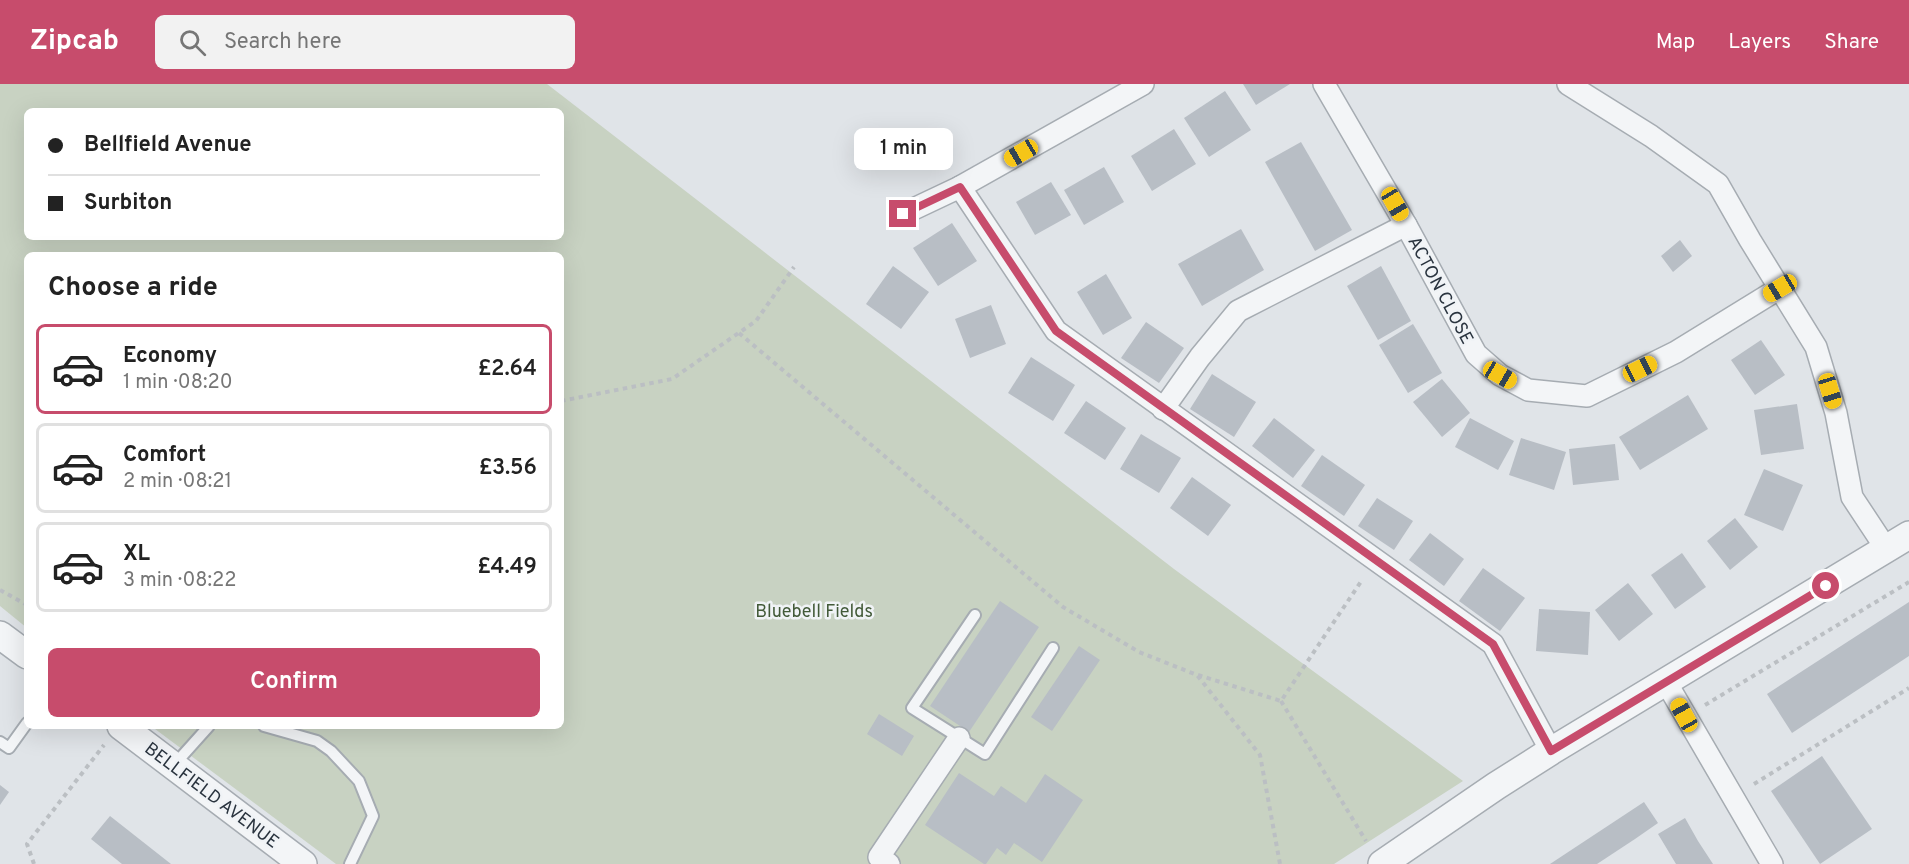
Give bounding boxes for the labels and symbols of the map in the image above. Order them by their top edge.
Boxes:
callout: 1 min [854,127,952,169]
car [1001,136,1041,170]
car [1378,184,1412,224]
route end [889,200,916,227]
street label: ACTON CLOSE [1402,233,1478,349]
car [1760,271,1800,305]
car [1620,353,1660,385]
car [1480,358,1520,392]
car [1816,371,1844,411]
route start [1812,572,1839,599]
park label: Bluebell Fields [755,601,873,624]
car [1667,695,1701,735]
street label: BELLFIELD AVENUE [139,738,283,854]

